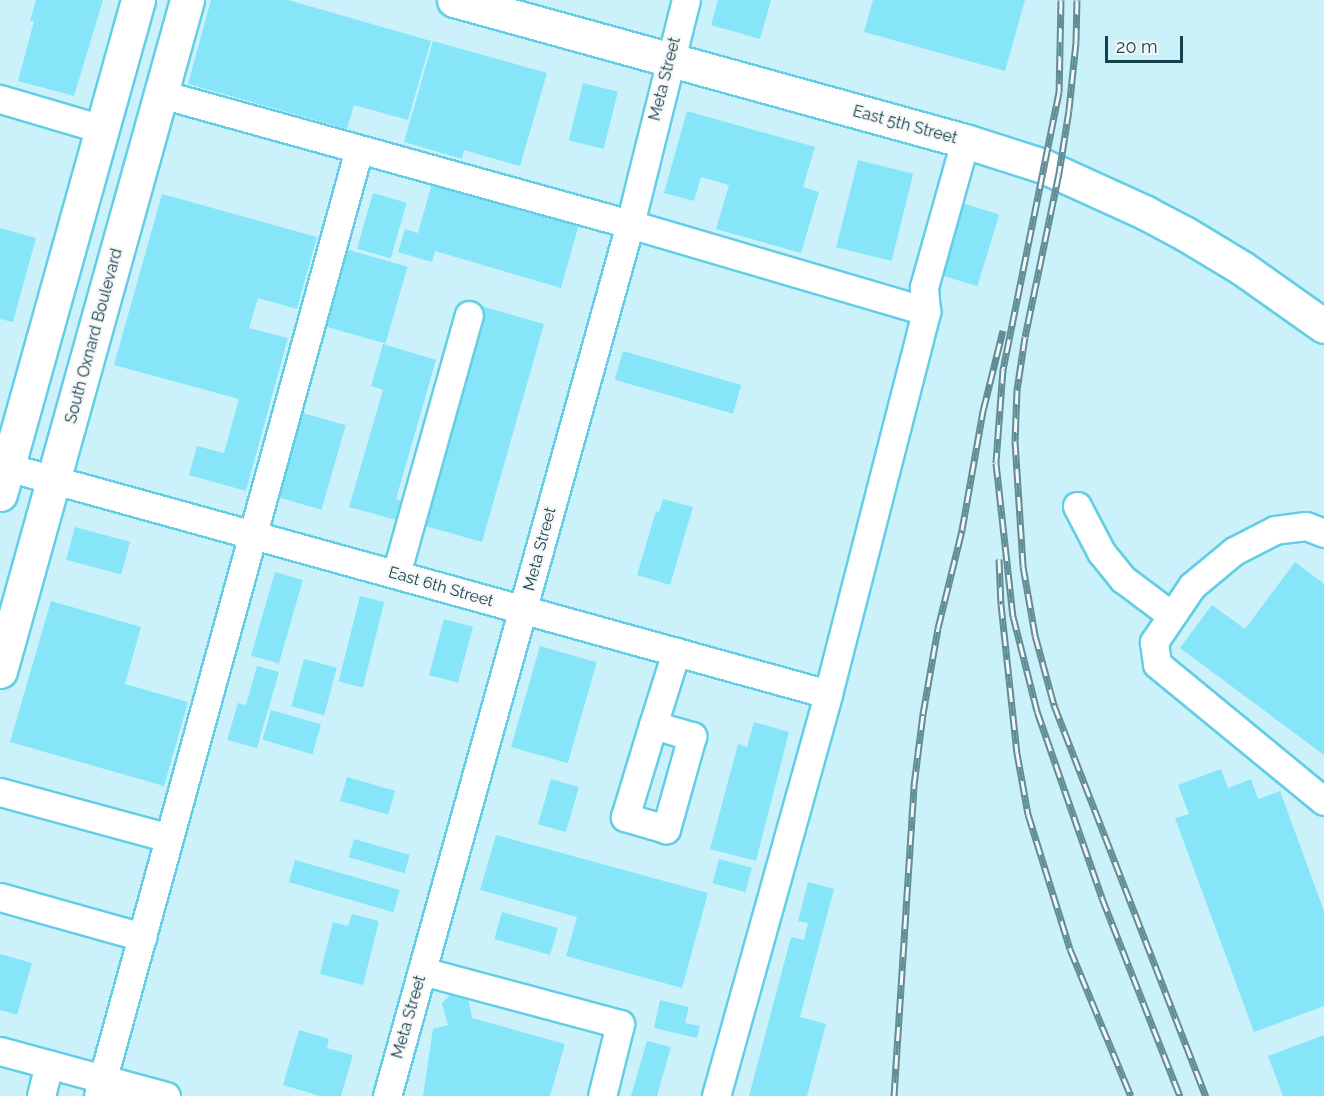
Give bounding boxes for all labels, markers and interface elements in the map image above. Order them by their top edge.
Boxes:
scale bar [1108,24,1186,62]
street label: Meta Street [645,35,685,123]
text: 20 m [1116,36,1158,57]
street label: East 5th Street [851,102,959,148]
street label: South Oxnard Boulevard [61,246,127,426]
street label: Meta Street [520,505,560,593]
street label: East 6th Street [386,563,496,611]
street label: Meta Street [388,973,430,1061]

